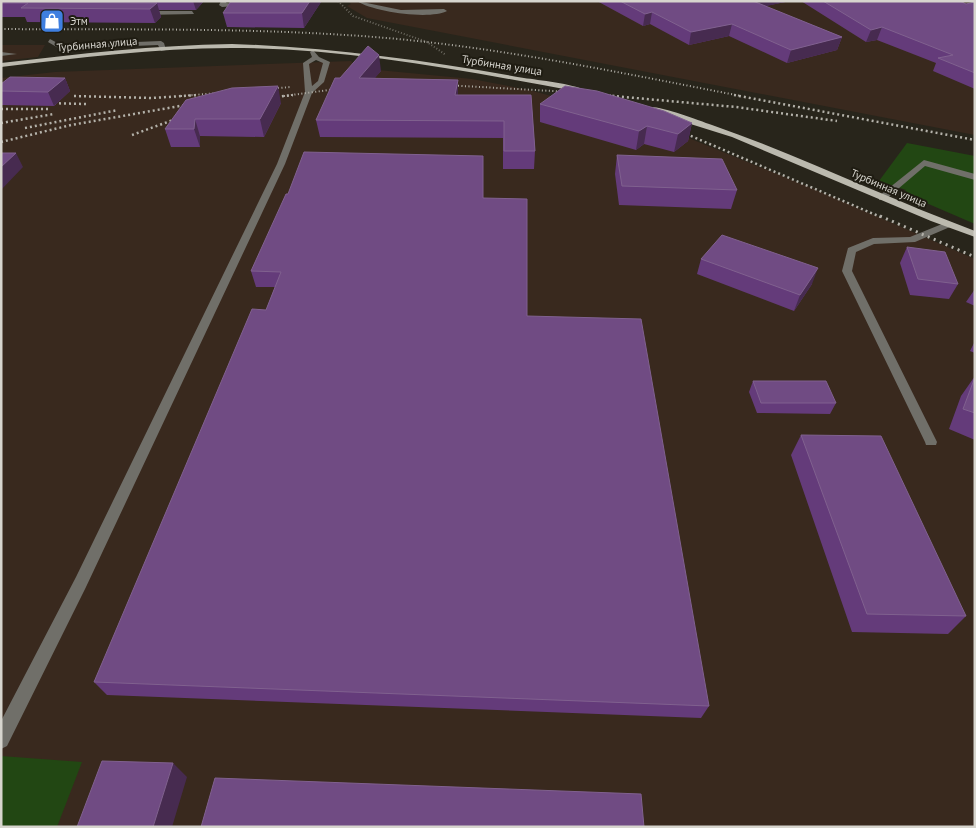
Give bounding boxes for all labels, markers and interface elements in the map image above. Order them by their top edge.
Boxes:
shop icon: Этм [39,8,65,34]
place label: Этм [70,14,88,28]
street label: Турбинная улица [56,33,138,55]
street label: Турбинная улица [461,52,543,78]
street label: Турбинная улица [849,166,929,210]

